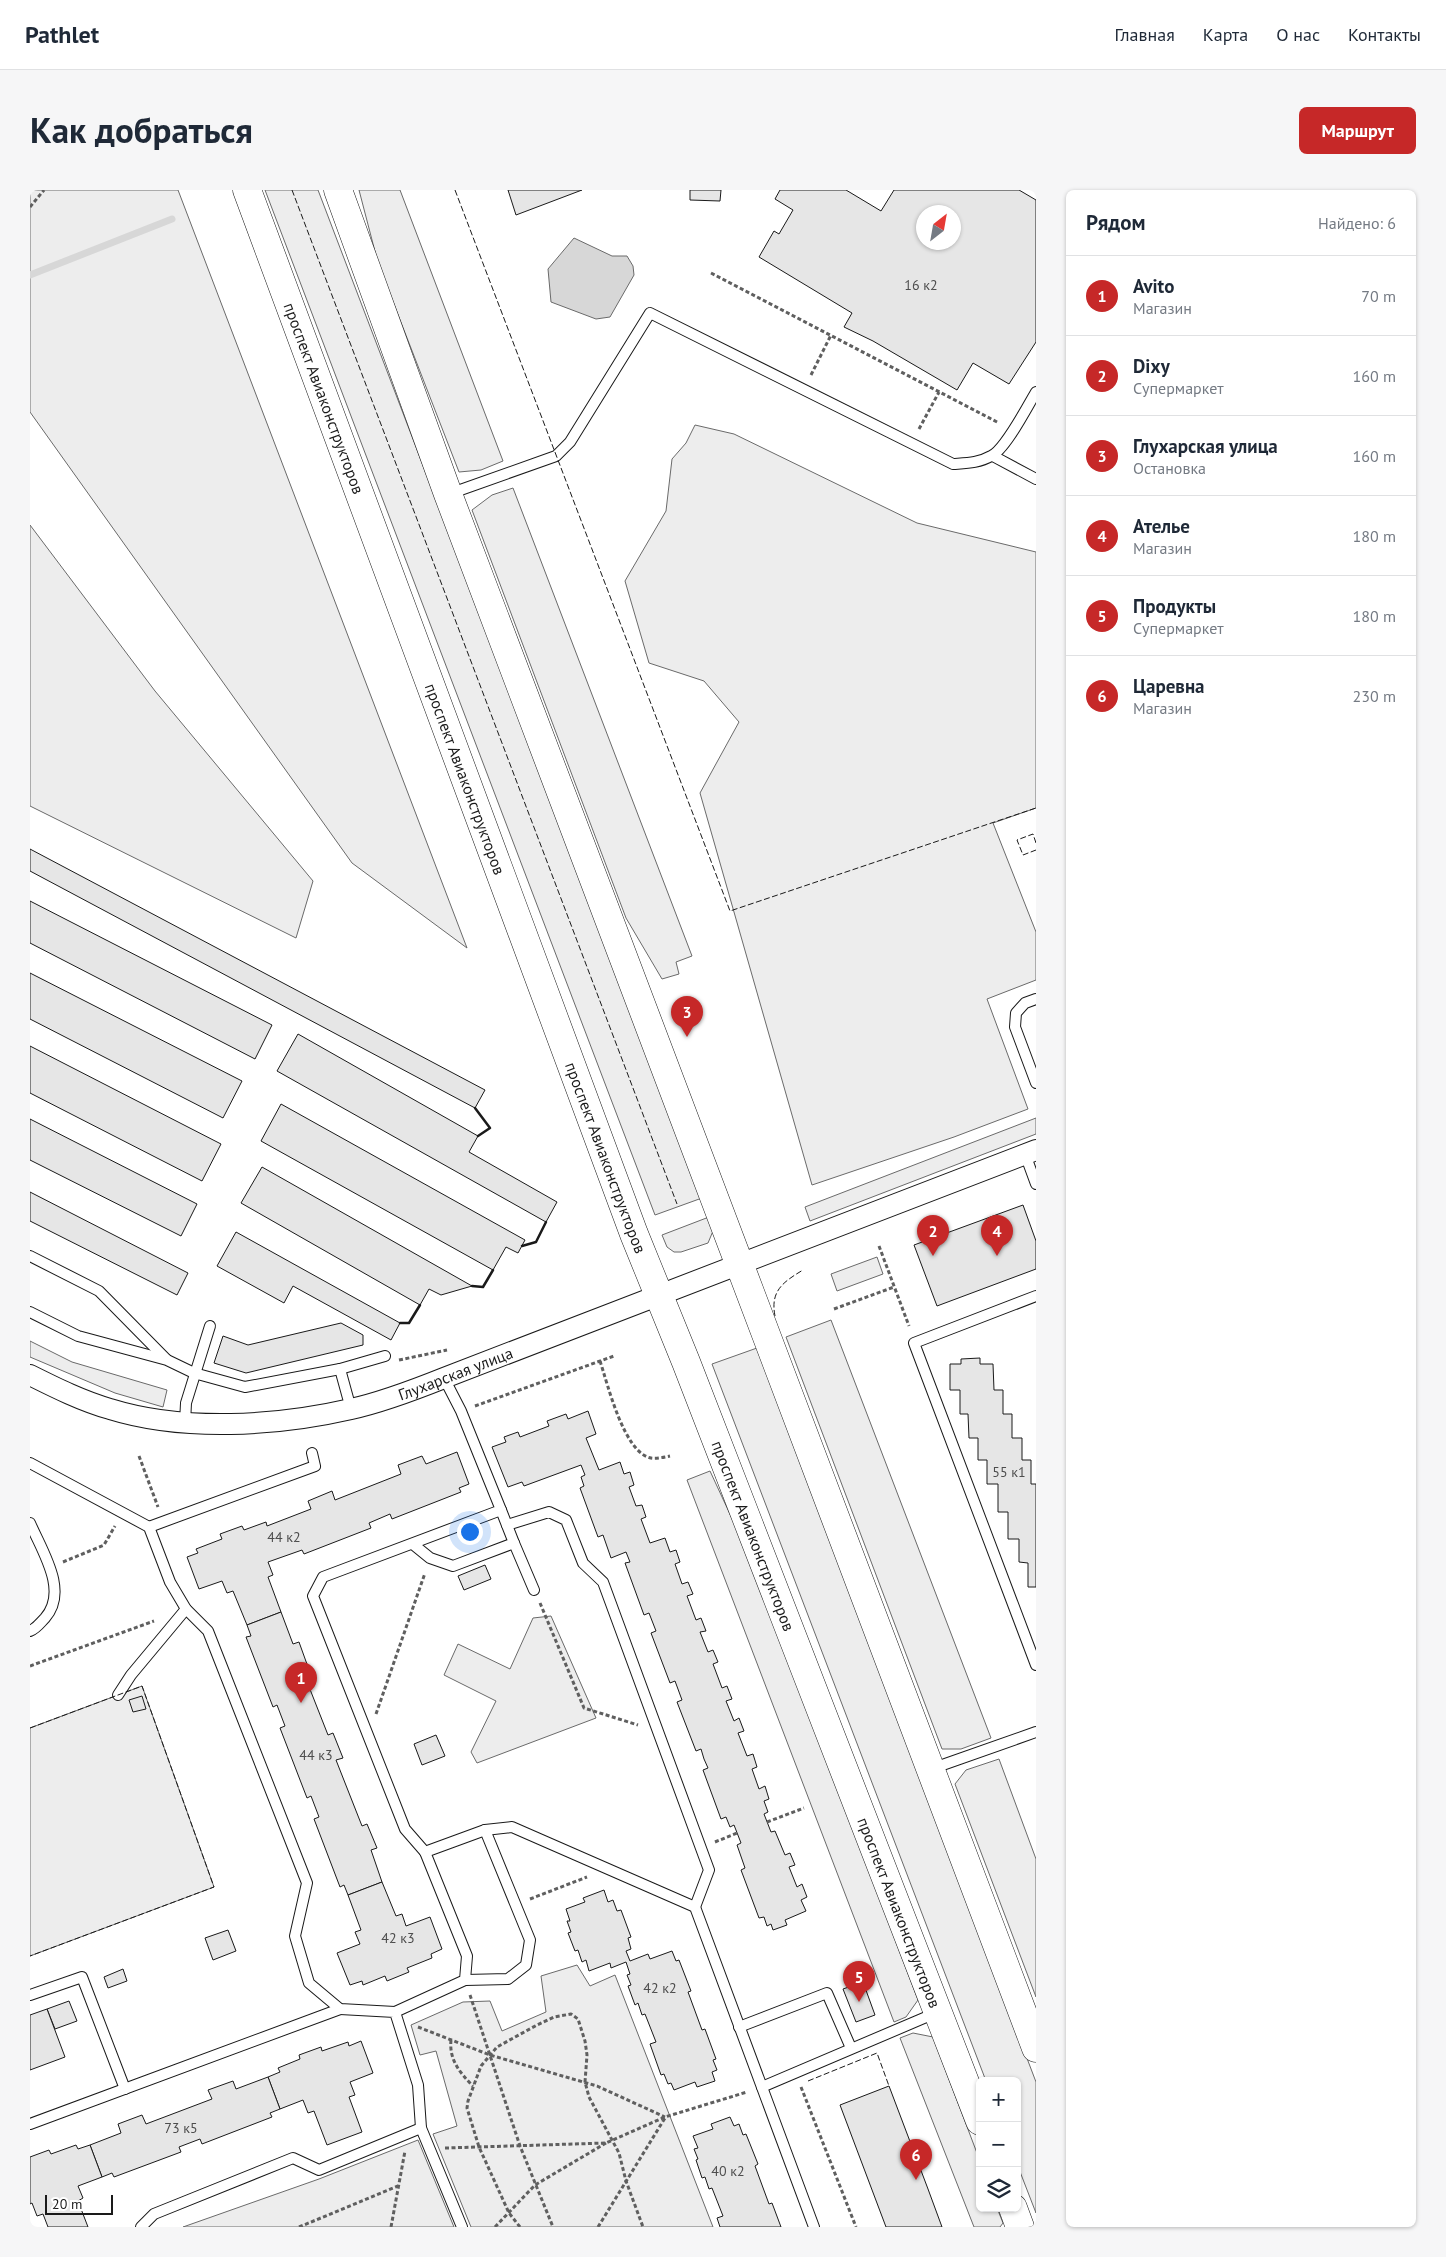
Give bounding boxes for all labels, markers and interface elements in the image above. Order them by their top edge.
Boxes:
text: Pathlet [25,19,99,50]
text: Главная [1114,23,1175,46]
text: Карта [1203,23,1248,46]
text: О нас [1276,23,1320,46]
text: Контакты [1348,23,1421,46]
text: Как добраться [30,107,253,153]
button: Маршрут [1299,107,1416,154]
north arrow [916,205,961,250]
text: Рядом [1086,209,1145,236]
text: Найдено: 6 [1318,213,1396,233]
text: Avito [1133,274,1174,298]
house number: 16 к2 [904,276,938,294]
text: 1 [1097,286,1107,306]
text: 70 m [1361,286,1396,306]
text: Магазин [1133,298,1192,318]
street label: проспект Авиаконструкторов [280,300,369,497]
text: Dixy [1133,354,1170,378]
text: 2 [1097,366,1107,386]
text: 160 m [1353,366,1396,386]
text: Супермаркет [1133,378,1224,398]
text: Глухарская улица [1133,434,1278,458]
text: 3 [1097,446,1107,466]
text: 160 m [1353,446,1396,466]
text: Остановка [1133,458,1206,478]
text: Ателье [1133,514,1190,538]
text: 4 [1097,526,1107,546]
text: 180 m [1353,526,1396,546]
text: Магазин [1133,538,1192,558]
text: Продукты [1133,594,1216,618]
text: 5 [1097,606,1107,626]
text: 180 m [1353,606,1396,626]
text: Супермаркет [1133,618,1224,638]
text: Царевна [1133,674,1205,698]
street label: проспект Авиаконструкторов [421,680,510,877]
text: 6 [1097,686,1107,706]
text: 230 m [1353,686,1396,706]
text: Магазин [1133,698,1192,718]
pin: 3 [671,996,703,1037]
street label: проспект Авиаконструкторов [561,1059,651,1256]
pin: 2 [917,1215,949,1256]
pin: 4 [981,1215,1013,1256]
street label: Глухарская улица [396,1342,516,1405]
street label: проспект Авиаконструкторов [707,1438,799,1634]
house number: 55 к1 [992,1463,1026,1481]
your location [457,1519,483,1545]
house number: 44 к2 [267,1528,301,1546]
pin: 1 [285,1662,317,1703]
house number: 44 к3 [299,1746,333,1764]
street label: проспект Авиаконструкторов [853,1814,945,2011]
house number: 42 к3 [381,1929,415,1947]
pin: 5 [843,1961,875,2002]
house number: 42 к2 [643,1979,677,1997]
map controls [976,2077,1021,2212]
button: + [976,2077,1021,2122]
house number: 73 к5 [164,2119,198,2137]
button: − [976,2122,1021,2167]
pin: 6 [900,2139,932,2180]
house number: 40 к2 [711,2162,745,2180]
button: layers [976,2167,1021,2212]
scale bar [45,2192,112,2215]
text: 20 m [52,2195,82,2213]

